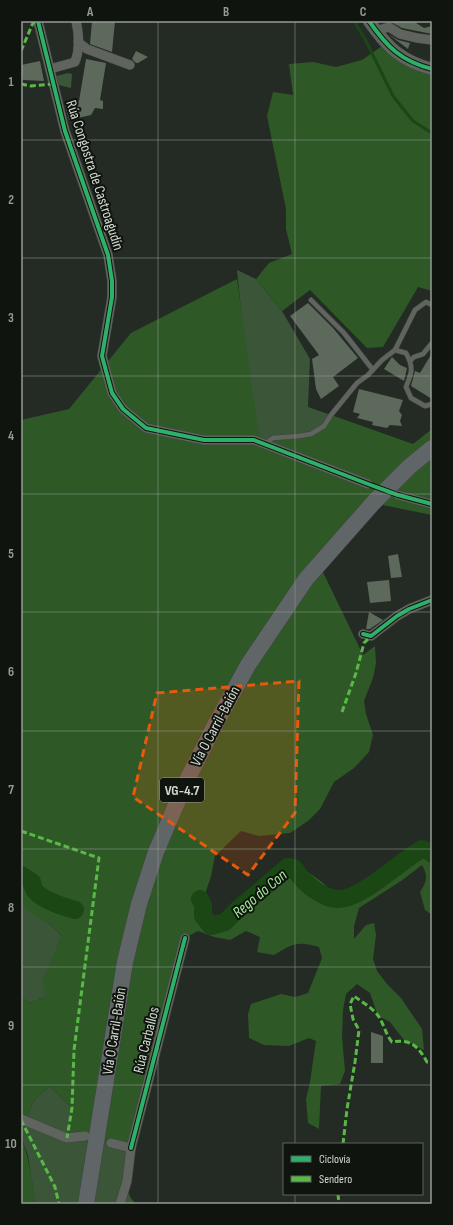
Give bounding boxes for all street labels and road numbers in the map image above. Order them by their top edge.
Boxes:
street label: Rúa Congostra de Castroagudín [61,98,128,253]
street label: Vía O Carril-Baión [186,683,244,770]
road number: VG-4.7 [160,778,204,802]
street label: Vía O Carril-Baión [98,986,131,1076]
street label: Rúa Carballos [129,1005,164,1075]

